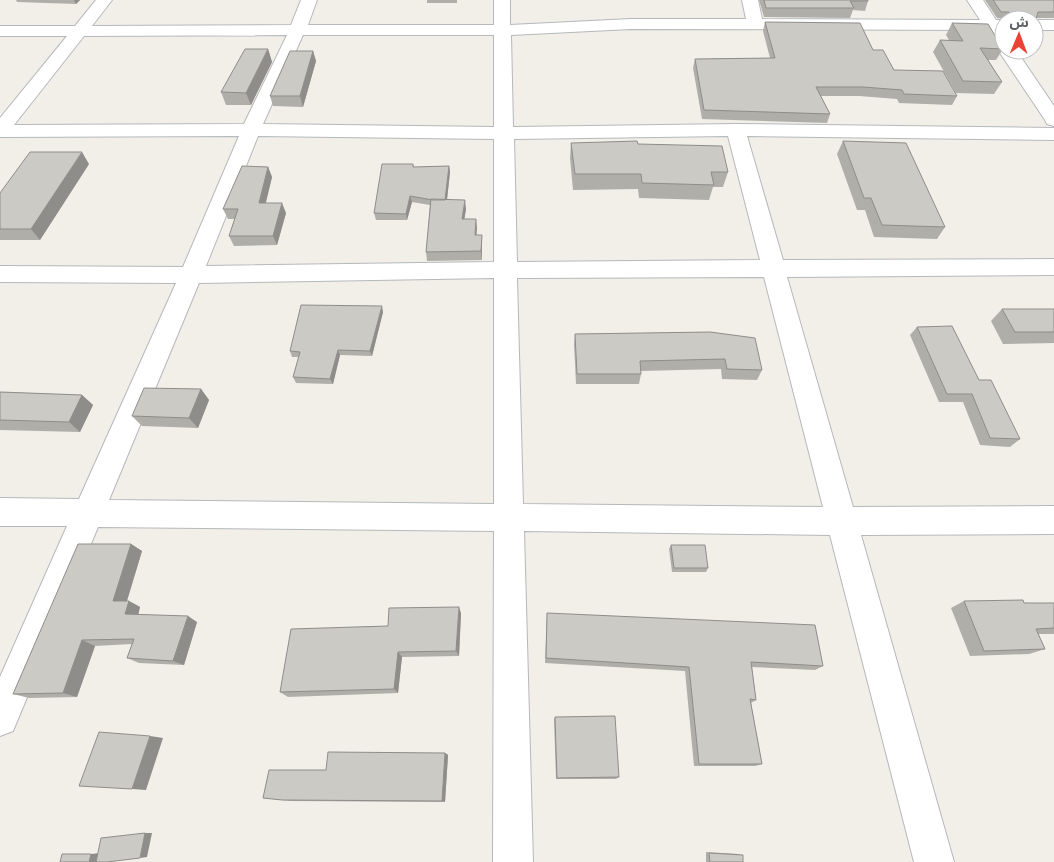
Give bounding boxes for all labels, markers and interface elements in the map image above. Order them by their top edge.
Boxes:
north arrow [994,10,1044,60]
text: ش [1009,12,1029,31]

